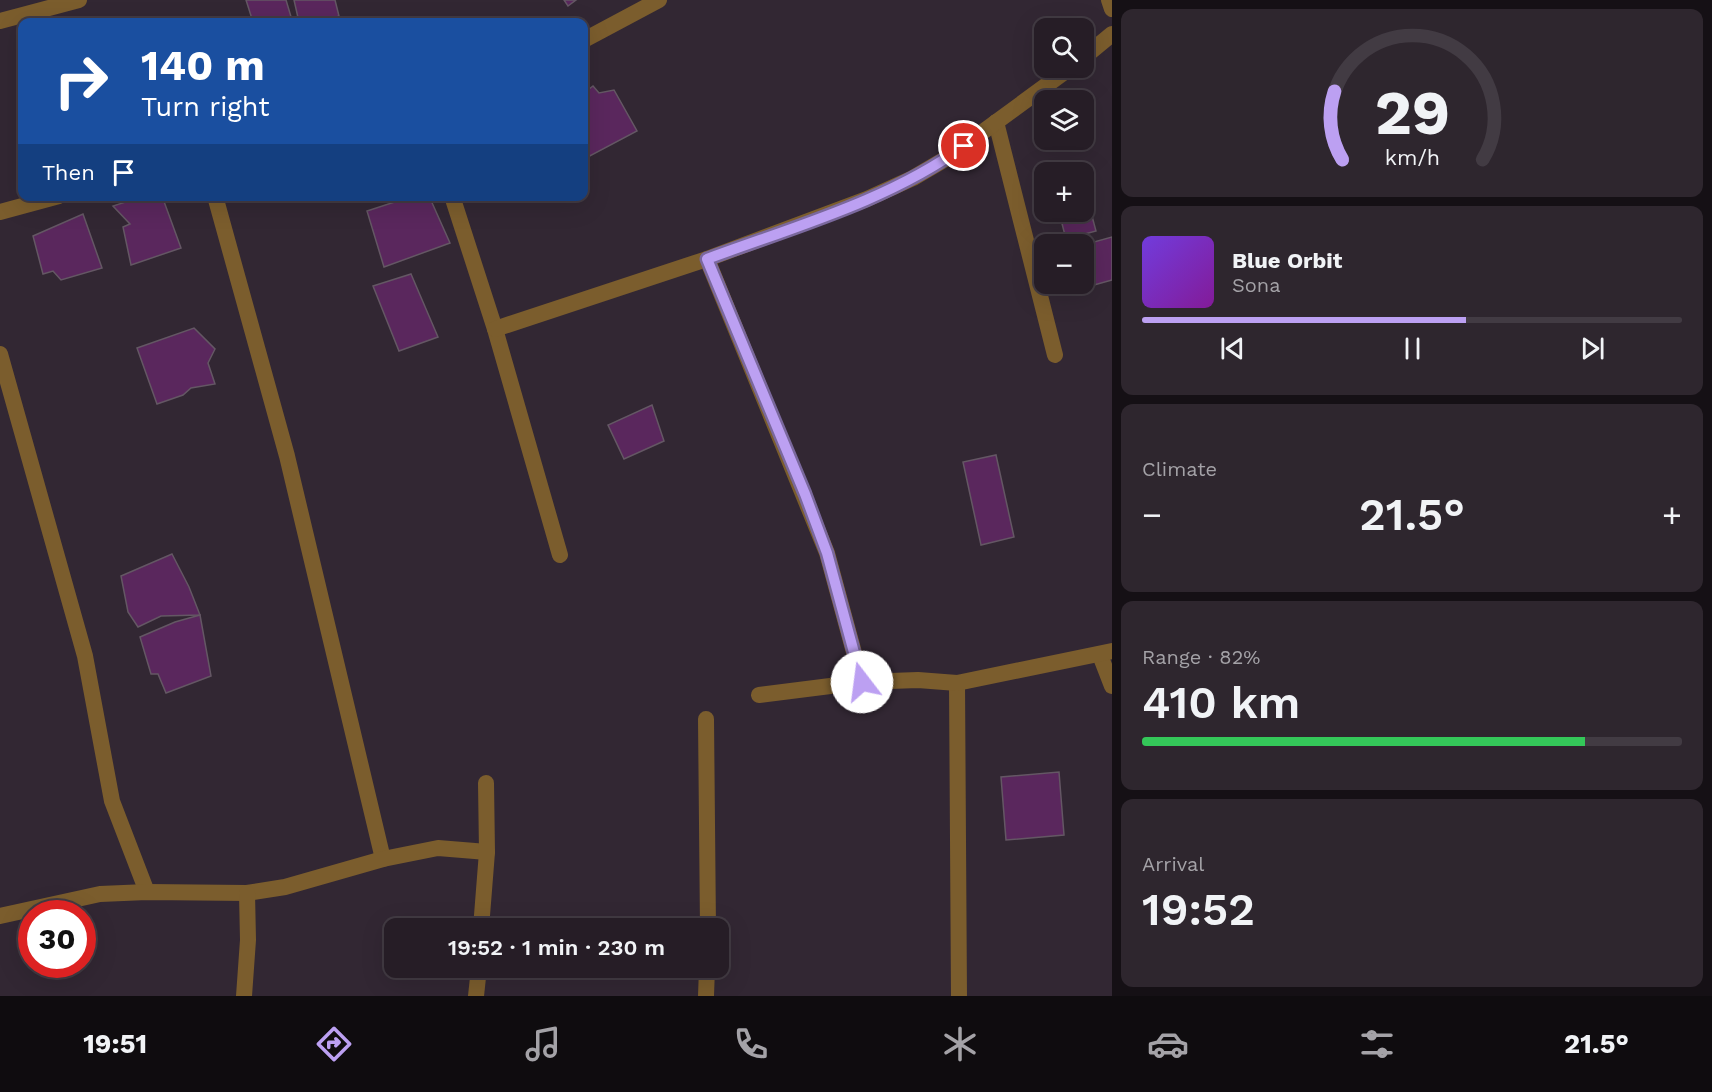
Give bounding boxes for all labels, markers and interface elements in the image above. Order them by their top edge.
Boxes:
map controls [1034,18,1094,294]
button: search [1034,18,1094,78]
text: 140 m [141,41,265,90]
icon: right [42,42,120,120]
text: 29 [1374,76,1450,149]
button: layers [1034,90,1094,150]
text: Turn right [141,91,270,123]
pin [938,120,989,171]
icon: arrive [947,129,980,162]
text: km/h [1384,146,1440,171]
icon: arrive [107,156,140,189]
text: Then [42,160,95,185]
button: + [1034,162,1094,222]
button: − [1034,234,1094,294]
text: Blue Orbit [1232,248,1342,273]
text: Sona [1232,273,1281,297]
icon: previous [1216,332,1249,365]
icon: pause [1396,332,1429,365]
icon: next [1576,332,1609,365]
text: Climate [1142,457,1217,481]
text: 21.5° [1359,488,1465,541]
text: − [1142,495,1162,534]
text: + [1662,495,1682,534]
text: Range · 82% [1142,645,1260,669]
position arrow [830,650,894,714]
text: 410 km [1142,676,1300,729]
text: Arrival [1142,852,1204,876]
text: 19:52 [1142,883,1255,936]
speed limit sign: 30 [18,900,96,978]
text: 19:52 · 1 min · 230 m [448,935,665,960]
icon: directions [313,1023,355,1065]
icon: music [522,1023,564,1065]
icon: phone [730,1023,772,1065]
icon: climate [939,1023,981,1065]
icon: car [1147,1023,1189,1065]
icon: filters [1356,1023,1398,1065]
text: 19:51 [83,1028,147,1060]
text: 21.5° [1564,1028,1629,1060]

